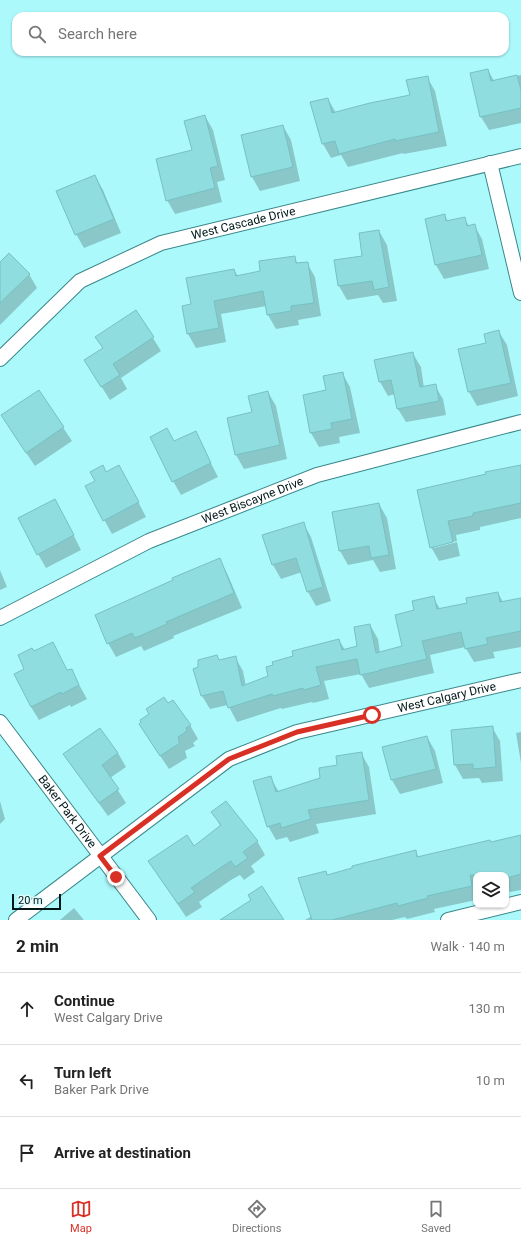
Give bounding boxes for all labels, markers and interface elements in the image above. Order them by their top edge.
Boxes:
search box [12,12,509,56]
icon: search [26,23,48,45]
text: Search here [58,25,137,43]
street label: West Cascade Drive [190,204,297,242]
street label: West Biscayne Drive [200,474,305,527]
street label: West Calgary Drive [396,679,497,715]
route start [363,706,381,724]
street label: Baker Park Drive [35,772,99,851]
route end [107,868,125,886]
map controls [473,872,509,908]
button: layers [473,872,509,908]
scale bar [12,892,61,911]
text: 20 m [18,894,43,907]
text: 2 min [16,936,59,956]
text: Walk · 140 m [430,939,505,954]
text: Continue [54,992,115,1010]
icon: ahead [16,998,38,1020]
text: 130 m [468,1001,505,1016]
text: West Calgary Drive [54,1010,163,1025]
text: Turn left [54,1064,111,1082]
icon: left [16,1070,38,1092]
text: 10 m [476,1073,505,1088]
text: Baker Park Drive [54,1082,149,1097]
icon: arrive [16,1142,38,1164]
text: Arrive at destination [54,1144,191,1162]
tab: Map [70,1198,92,1235]
tab: Directions [232,1198,281,1235]
tab: Saved [421,1198,451,1235]

